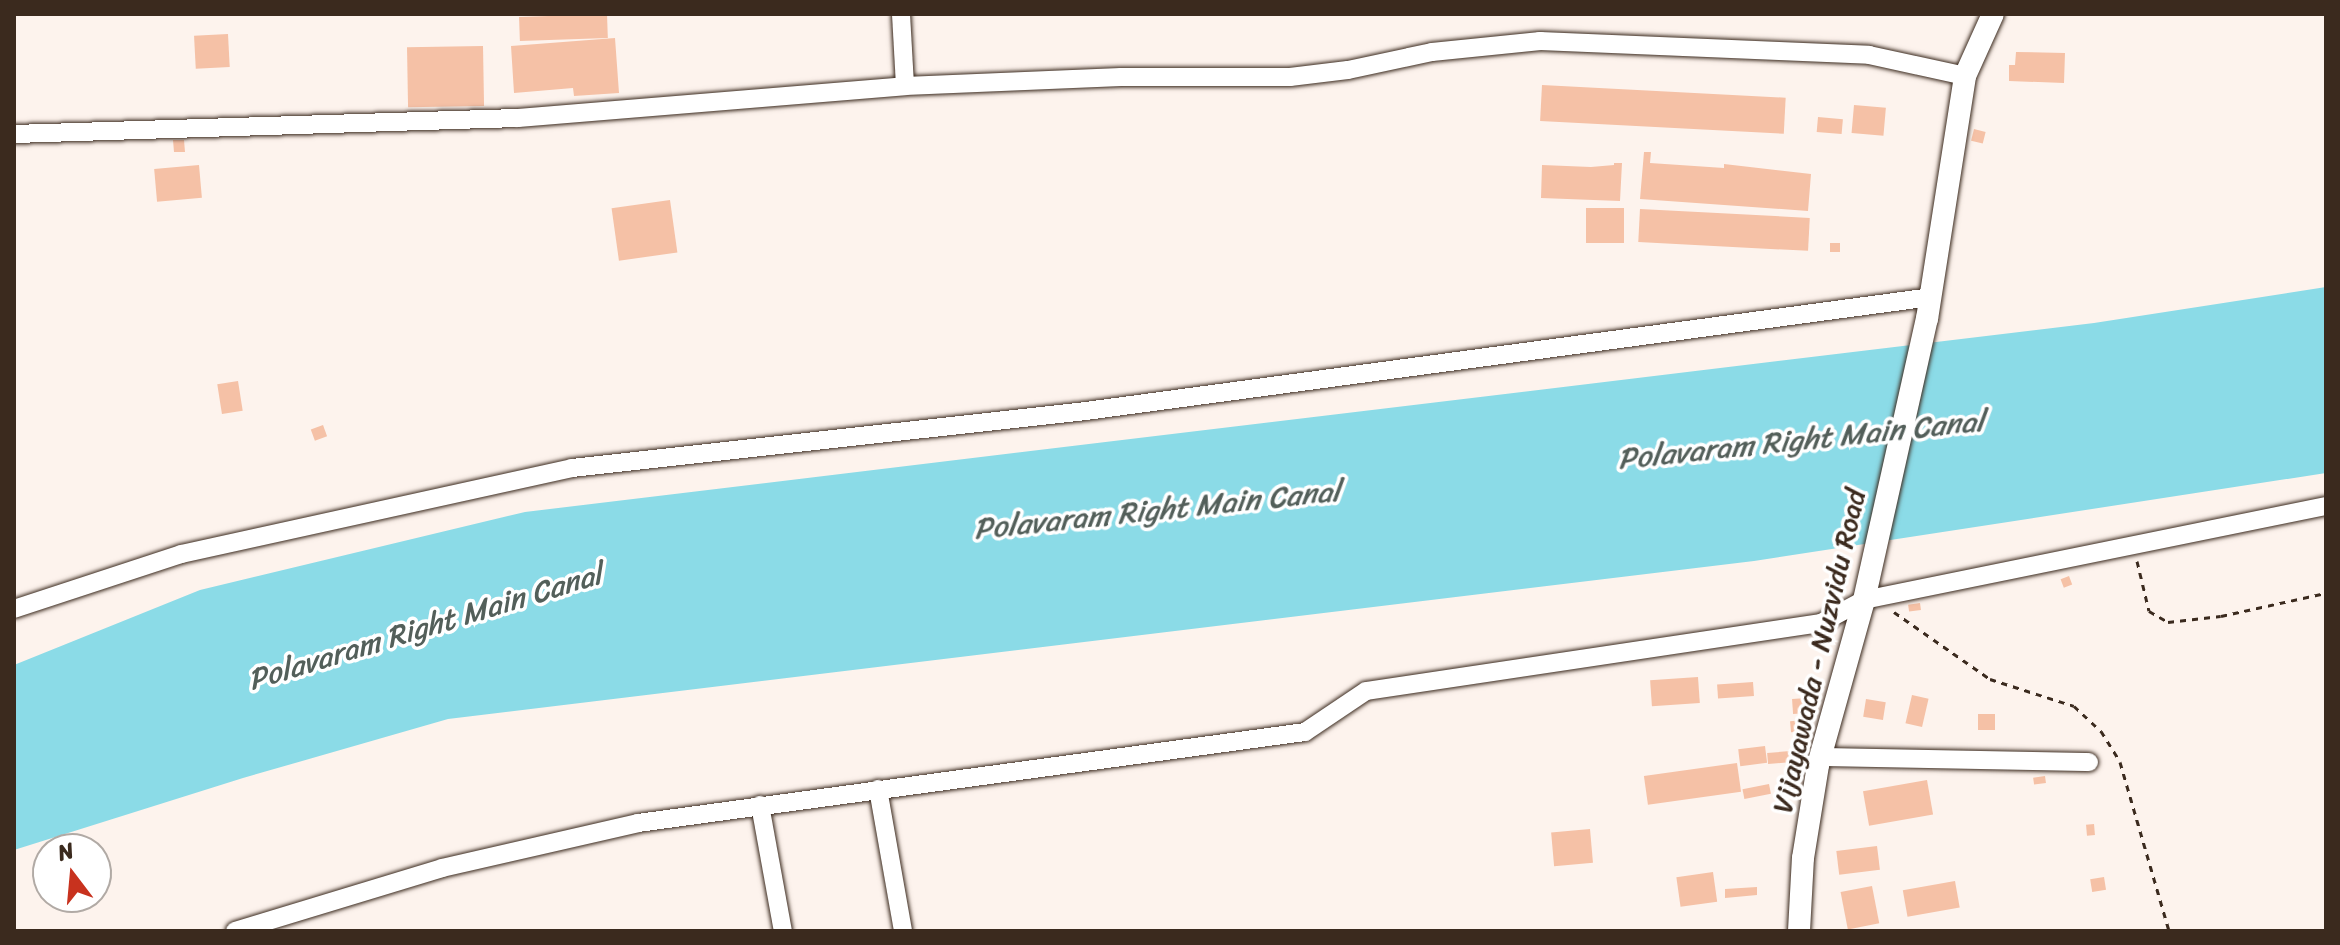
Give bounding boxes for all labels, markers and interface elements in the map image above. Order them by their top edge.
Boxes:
water label: Polavaram Right Main Canal [1617,403,1985,477]
water label: Polavaram Right Main Canal [973,473,1341,547]
street label: Vijayawada - Nuzvidu Road [1765,486,1873,816]
water label: Polavaram Right Main Canal [244,556,606,698]
text: N [53,831,79,872]
north arrow [32,833,112,913]

